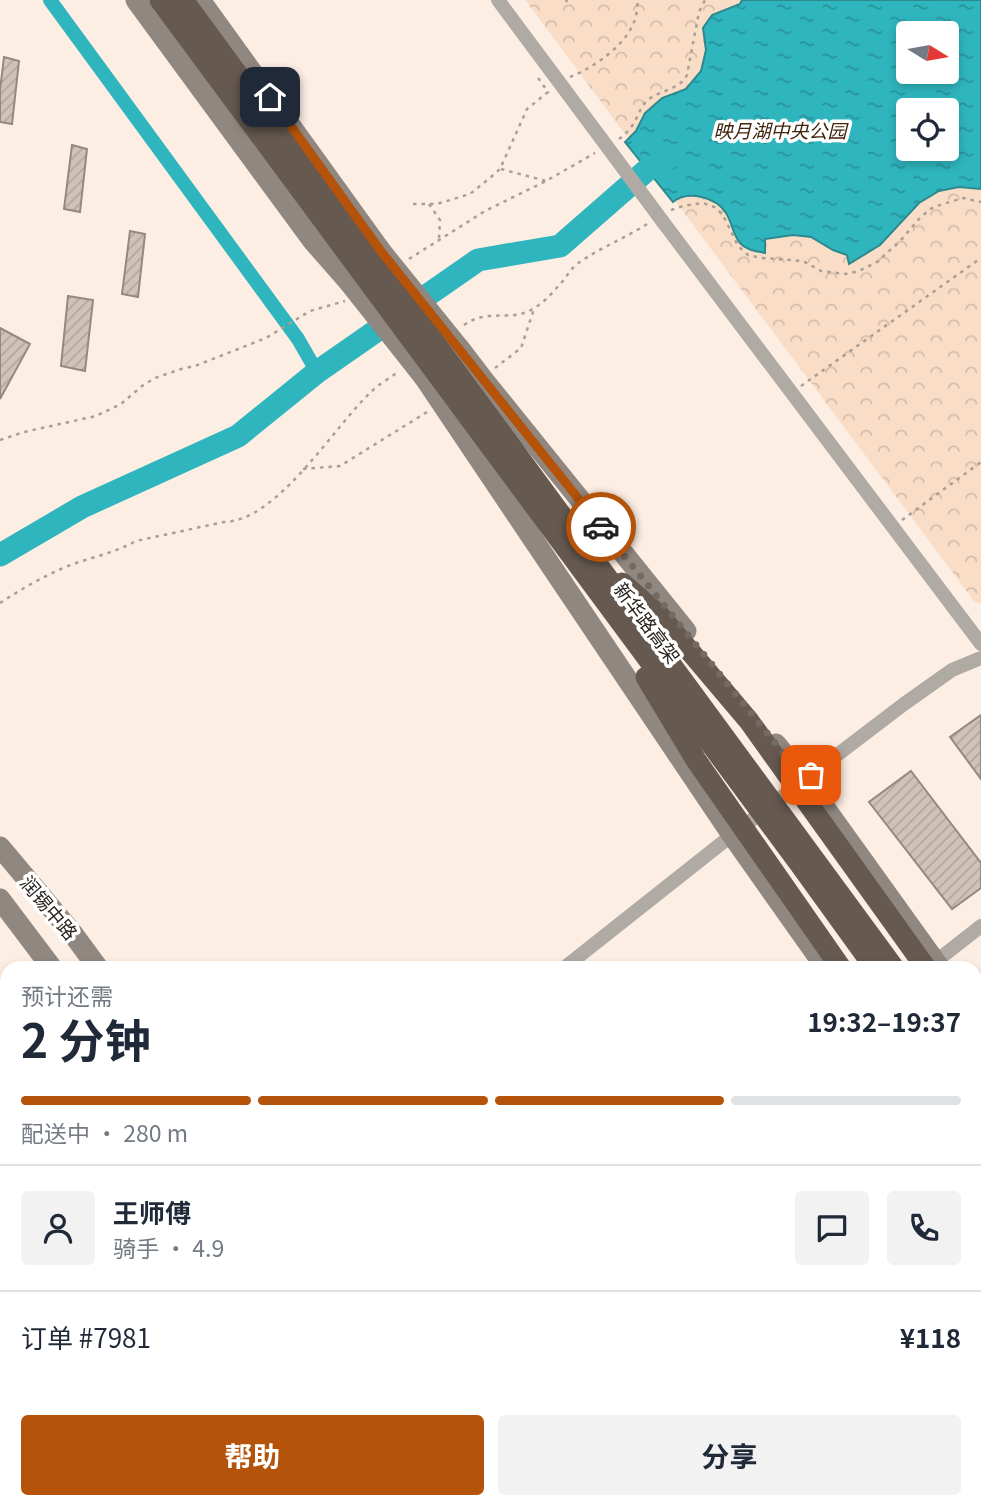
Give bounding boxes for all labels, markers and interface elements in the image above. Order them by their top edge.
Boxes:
north arrow [896,21,959,84]
map controls [896,21,959,161]
pin [240,67,300,127]
icon: home [251,78,289,116]
button: locate [896,98,959,161]
park label: 映月湖中央公园 [713,116,849,143]
courier [566,492,636,562]
icon: car [582,508,620,546]
street label: 新华路高架 [609,576,687,668]
pin [781,745,841,805]
icon: bag [792,756,830,794]
street label: 润锡中路 [15,869,85,945]
text: 预计还需 [21,978,113,1012]
text: 19:32–19:37 [807,1002,961,1039]
text: 2 分钟 [21,1005,151,1071]
text: 配送中 · 280 m [21,1115,188,1149]
button: person [21,1191,95,1265]
button: chat [795,1191,869,1265]
button: phone [887,1191,961,1265]
text: 王师傅 [113,1193,191,1230]
text: 骑手 · 4.9 [113,1230,224,1264]
text: 订单 #7981 [21,1318,151,1355]
text: ¥118 [900,1318,961,1355]
button: 帮助 [21,1415,484,1495]
button: 分享 [498,1415,961,1495]

